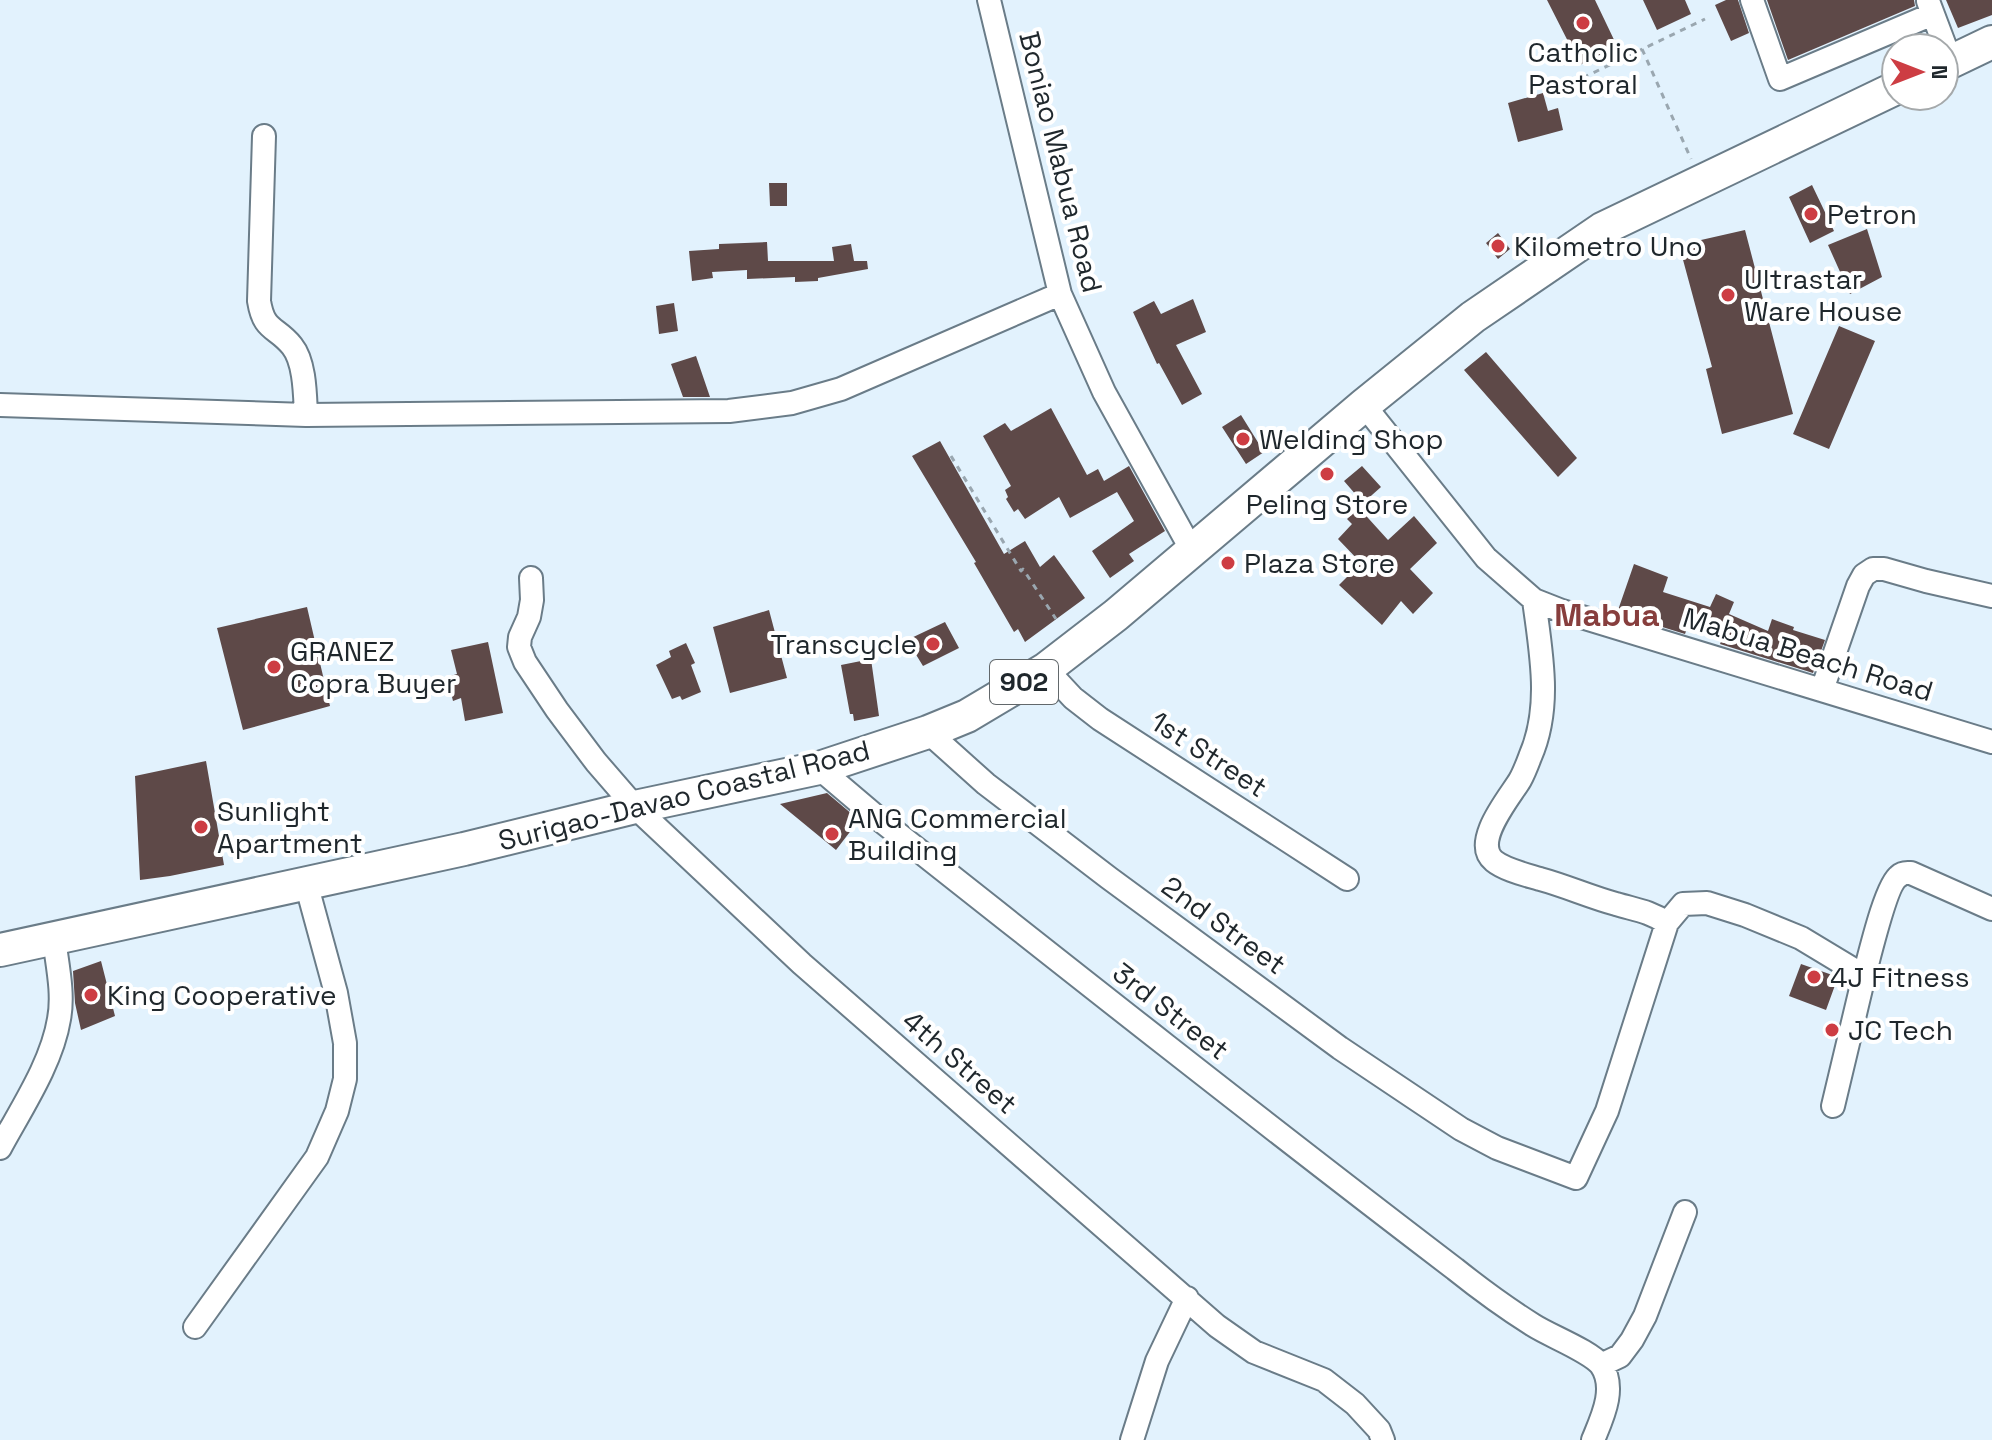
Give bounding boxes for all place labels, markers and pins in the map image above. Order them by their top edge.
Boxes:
marker: Catholic Pastoral [1574,14,1592,32]
place label: Catholic Pastoral [1528,34,1639,102]
place label: Petron [1827,196,1917,232]
marker: Petron [1802,205,1820,223]
place label: Kilometro Uno [1514,228,1703,264]
marker: Kilometro Uno [1489,237,1507,255]
place label: Ultrastar Ware House [1744,261,1902,329]
marker: Ultrastar Ware House [1719,286,1737,304]
place label: Welding Shop [1259,421,1443,457]
marker: Welding Shop [1234,430,1252,448]
marker: Peling Store [1318,465,1336,483]
place label: Peling Store [1246,486,1408,522]
place label: Plaza Store [1244,545,1395,581]
marker: Plaza Store [1219,554,1237,572]
place label: Transcycle [770,626,917,662]
place label: GRANEZ Copra Buyer [290,633,457,701]
marker: Transcycle [924,635,942,653]
marker: GRANEZ Copra Buyer [265,658,283,676]
place label: Sunlight Apartment [217,793,363,861]
place label: ANG Commercial Building [848,800,1067,868]
marker: Sunlight Apartment [192,818,210,836]
marker: ANG Commercial Building [823,825,841,843]
place label: 4J Fitness [1830,959,1969,995]
marker: 4J Fitness [1805,968,1823,986]
place label: King Cooperative [107,977,337,1013]
marker: King Cooperative [82,986,100,1004]
place label: JC Tech [1848,1012,1953,1048]
marker: JC Tech [1823,1021,1841,1039]

